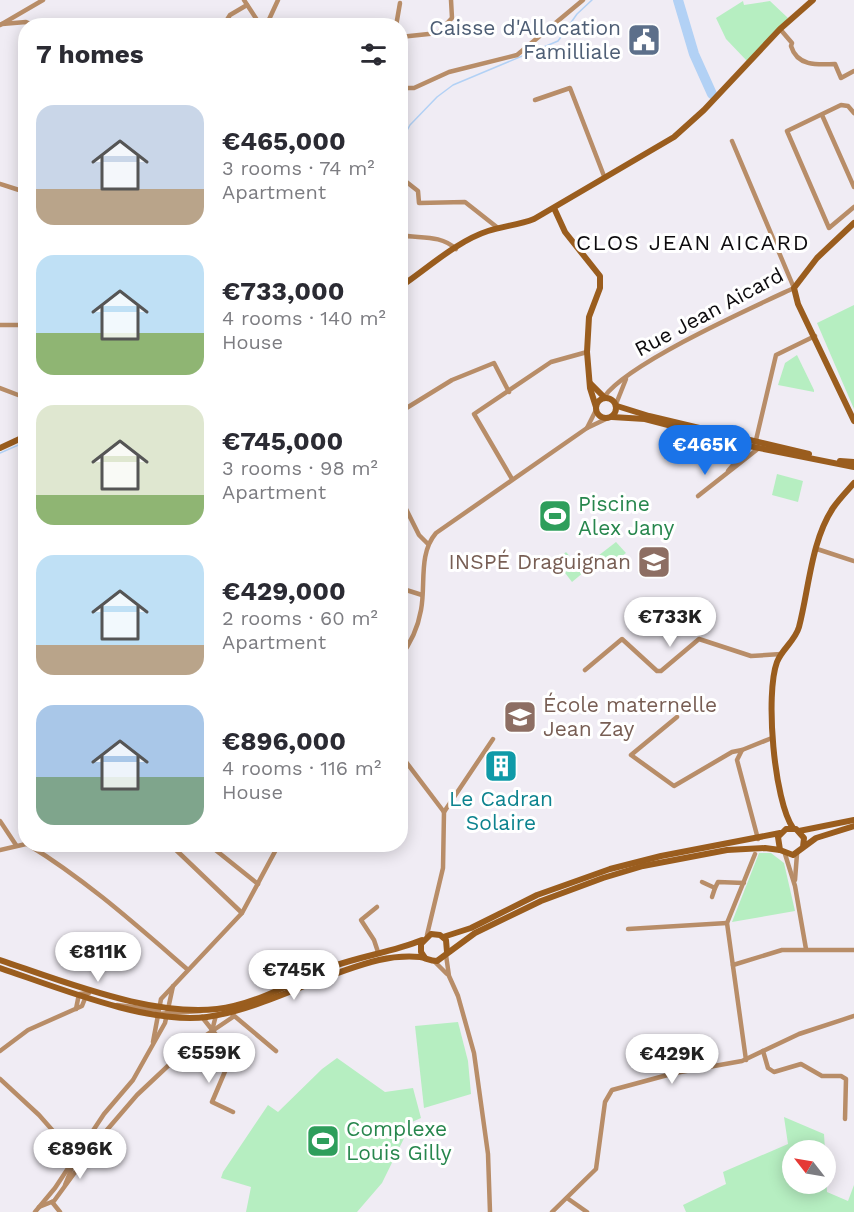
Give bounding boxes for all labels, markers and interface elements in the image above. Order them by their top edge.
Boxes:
place label: Caisse d'Allocation Familliale [429,15,621,64]
public building icon: Caisse d'Allocation Familliale [626,22,662,58]
icon: filters [357,38,390,71]
text: 7 homes [36,39,144,69]
text: €465,000 [222,126,346,156]
icon: home [84,129,156,201]
text: 3 rooms · 74 m² [222,156,375,180]
text: Apartment [222,180,326,204]
district label: CLOS JEAN AICARD [576,230,810,255]
street label: Rue Jean Aicard [630,262,787,361]
text: €733,000 [222,276,344,306]
icon: home [84,279,156,351]
text: 4 rooms · 140 m² [222,306,386,330]
text: House [222,330,283,354]
pin: €465K [663,425,747,476]
text: €745,000 [222,426,343,456]
icon: home [84,429,156,501]
text: €465K [673,432,737,456]
text: 3 rooms · 98 m² [222,456,378,480]
text: Apartment [222,480,326,504]
place label: Piscine Alex Jany [578,491,675,540]
sports icon: Piscine Alex Jany [537,498,573,534]
school or university icon: INSPÉ Draguignan [636,544,672,580]
place label: INSPÉ Draguignan [449,549,631,574]
text: €429,000 [222,576,346,606]
icon: home [84,579,156,651]
pin: €733K [628,597,712,648]
text: €733K [638,604,702,628]
text: 2 rooms · 60 m² [222,606,378,630]
text: Apartment [222,630,326,654]
place label: École maternelle Jean Zay [543,692,717,741]
school or university icon: École maternelle Jean Zay [502,699,538,735]
text: €896,000 [222,726,346,756]
icon: home [84,729,156,801]
building icon: Le Cadran Solaire [483,748,519,784]
text: 4 rooms · 116 m² [222,756,381,780]
text: House [222,780,283,804]
place label: Le Cadran Solaire [449,786,553,835]
pin: €811K [56,932,140,983]
text: €811K [69,939,127,963]
pin: €745K [252,950,336,1001]
text: €745K [263,957,325,981]
pin: €559K [167,1033,251,1084]
pin: €429K [630,1034,714,1085]
text: €559K [177,1040,241,1064]
text: €429K [640,1041,704,1065]
place label: Complexe Louis Gilly [346,1116,452,1165]
sports icon: Complexe Louis Gilly [305,1123,341,1159]
pin: €896K [38,1129,122,1180]
text: €896K [47,1136,113,1160]
north arrow [782,1140,836,1194]
map controls [782,1140,836,1194]

